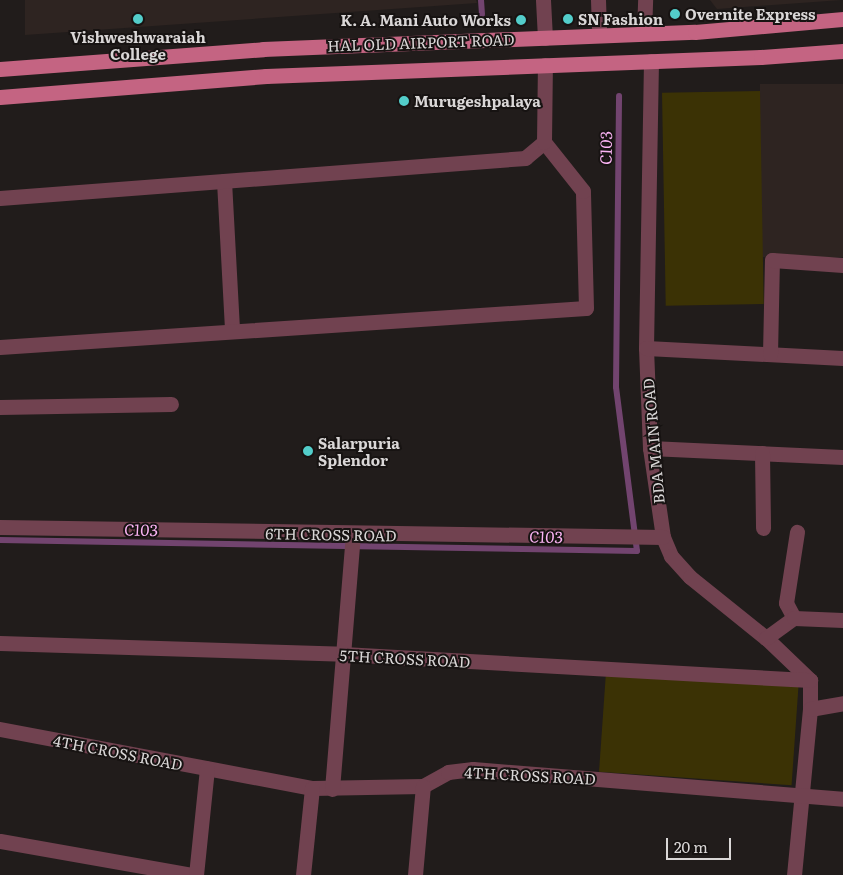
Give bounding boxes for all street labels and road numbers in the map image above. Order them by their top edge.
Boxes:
street label: HAL OLD AIRPORT ROAD [327,30,515,54]
street label: BDA MAIN ROAD [639,378,667,504]
street label: 6TH CROSS ROAD [265,524,397,544]
street label: 5TH CROSS ROAD [339,646,471,670]
street label: 4TH CROSS ROAD [52,731,184,773]
street label: 4TH CROSS ROAD [464,763,596,787]

